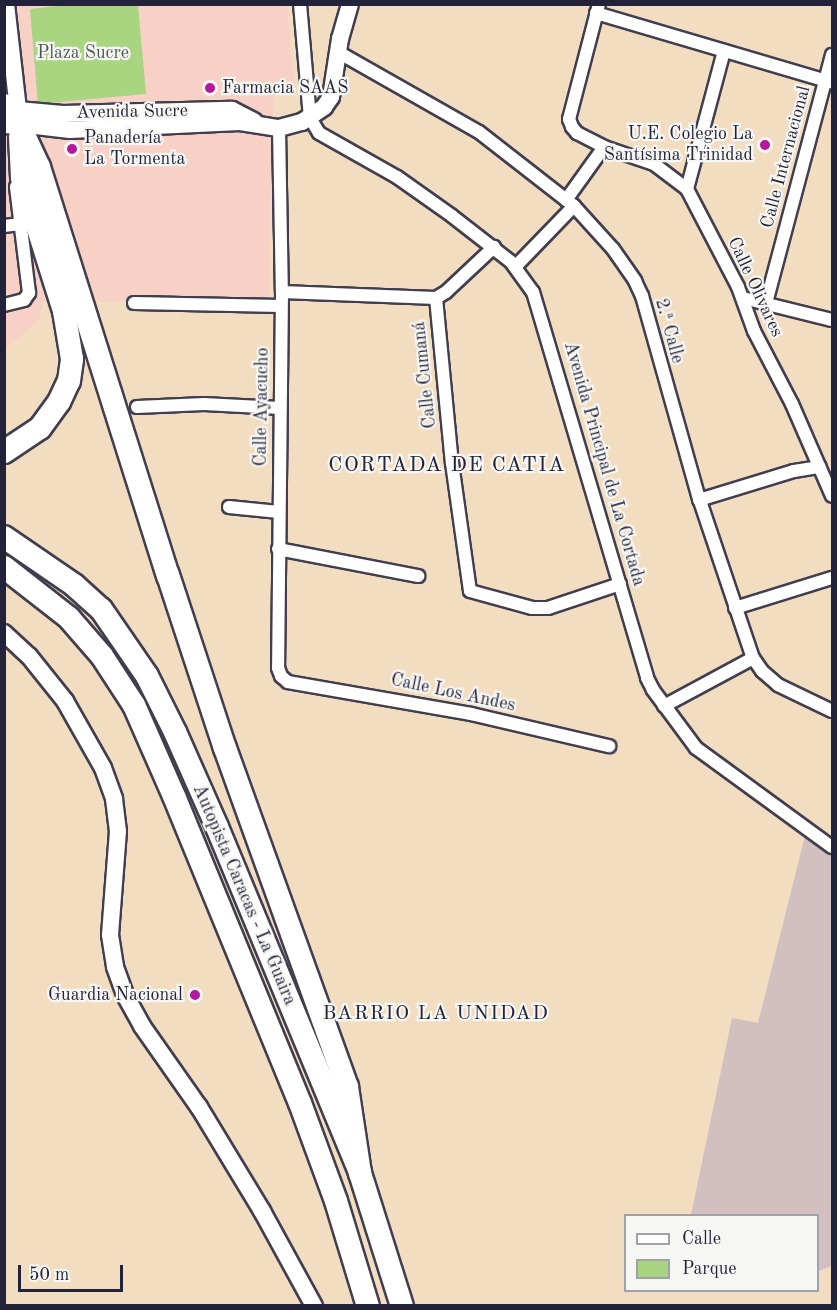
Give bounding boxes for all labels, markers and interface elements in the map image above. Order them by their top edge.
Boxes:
park label: Plaza Sucre [37,42,129,64]
place label: Farmacia SAAS [222,77,349,99]
marker: Farmacia SAAS [203,81,217,95]
street label: Calle Internacional [757,83,815,231]
street label: Avenida Sucre [76,100,188,124]
place label: U.E. Colegio La Santísima Trinidad [604,124,753,166]
place label: Panadería La Tormenta [84,128,185,170]
marker: U.E. Colegio La Santísima Trinidad [758,138,772,152]
marker: Panadería La Tormenta [65,142,79,156]
street label: Calle Olivares [722,234,788,340]
street label: 2.ª Calle [650,296,688,366]
street label: Calle Cumaná [409,320,441,430]
street label: Avenida Principal de La Cortada [559,339,649,589]
street label: Calle Ayacucho [250,347,274,467]
district label: CORTADA DE CATIA [328,453,566,479]
street label: Calle Los Andes [389,669,517,717]
street label: Autopista Caracas - La Guaira [188,781,300,1009]
place label: Guardia Nacional [48,984,183,1006]
marker: Guardia Nacional [188,988,202,1002]
district label: BARRIO LA UNIDAD [323,1002,549,1026]
legend [624,1214,819,1292]
text: Calle [682,1230,721,1248]
scale bar [21,1253,126,1291]
text: Parque [682,1260,737,1278]
text: 50 m [29,1266,69,1284]

